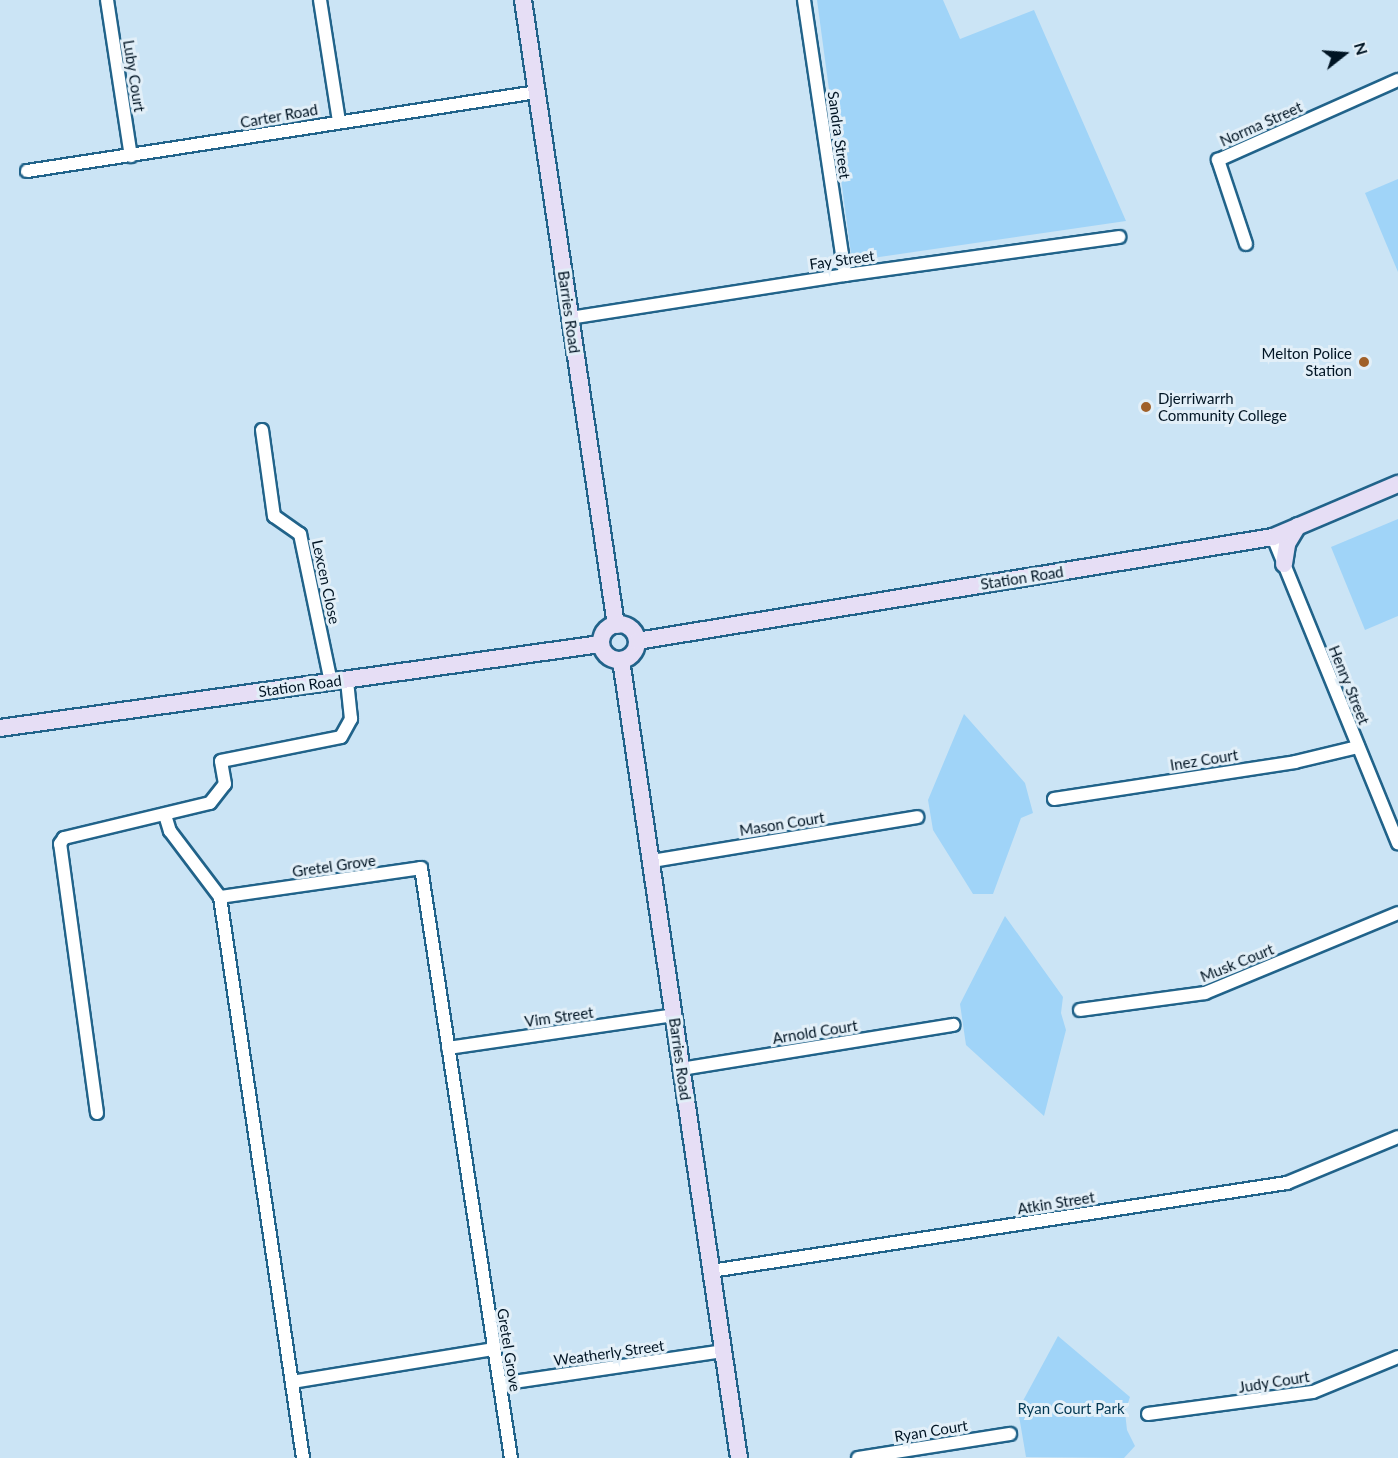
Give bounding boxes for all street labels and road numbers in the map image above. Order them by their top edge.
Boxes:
street label: Luby Court [119,39,149,113]
street label: Sandra Street [824,90,854,180]
street label: Norma Street [1217,98,1305,150]
street label: Carter Road [239,100,319,132]
street label: Fay Street [808,247,876,273]
street label: Barries Road [554,270,584,354]
street label: Lexcen Close [308,538,344,626]
street label: Station Road [979,563,1065,593]
street label: Henry Street [1325,643,1373,727]
street label: Station Road [257,671,343,701]
street label: Inez Court [1169,746,1239,774]
street label: Mason Court [738,808,826,840]
street label: Gretel Grove [291,851,377,881]
street label: Musk Court [1198,940,1276,986]
street label: Vim Street [523,1003,595,1031]
street label: Arnold Court [771,1016,859,1048]
street label: Barries Road [665,1017,695,1101]
street label: Atkin Street [1016,1188,1096,1218]
street label: Gretel Grove [494,1307,524,1393]
street label: Weatherly Street [552,1336,666,1370]
street label: Judy Court [1237,1367,1311,1397]
street label: Ryan Court [893,1416,969,1446]

